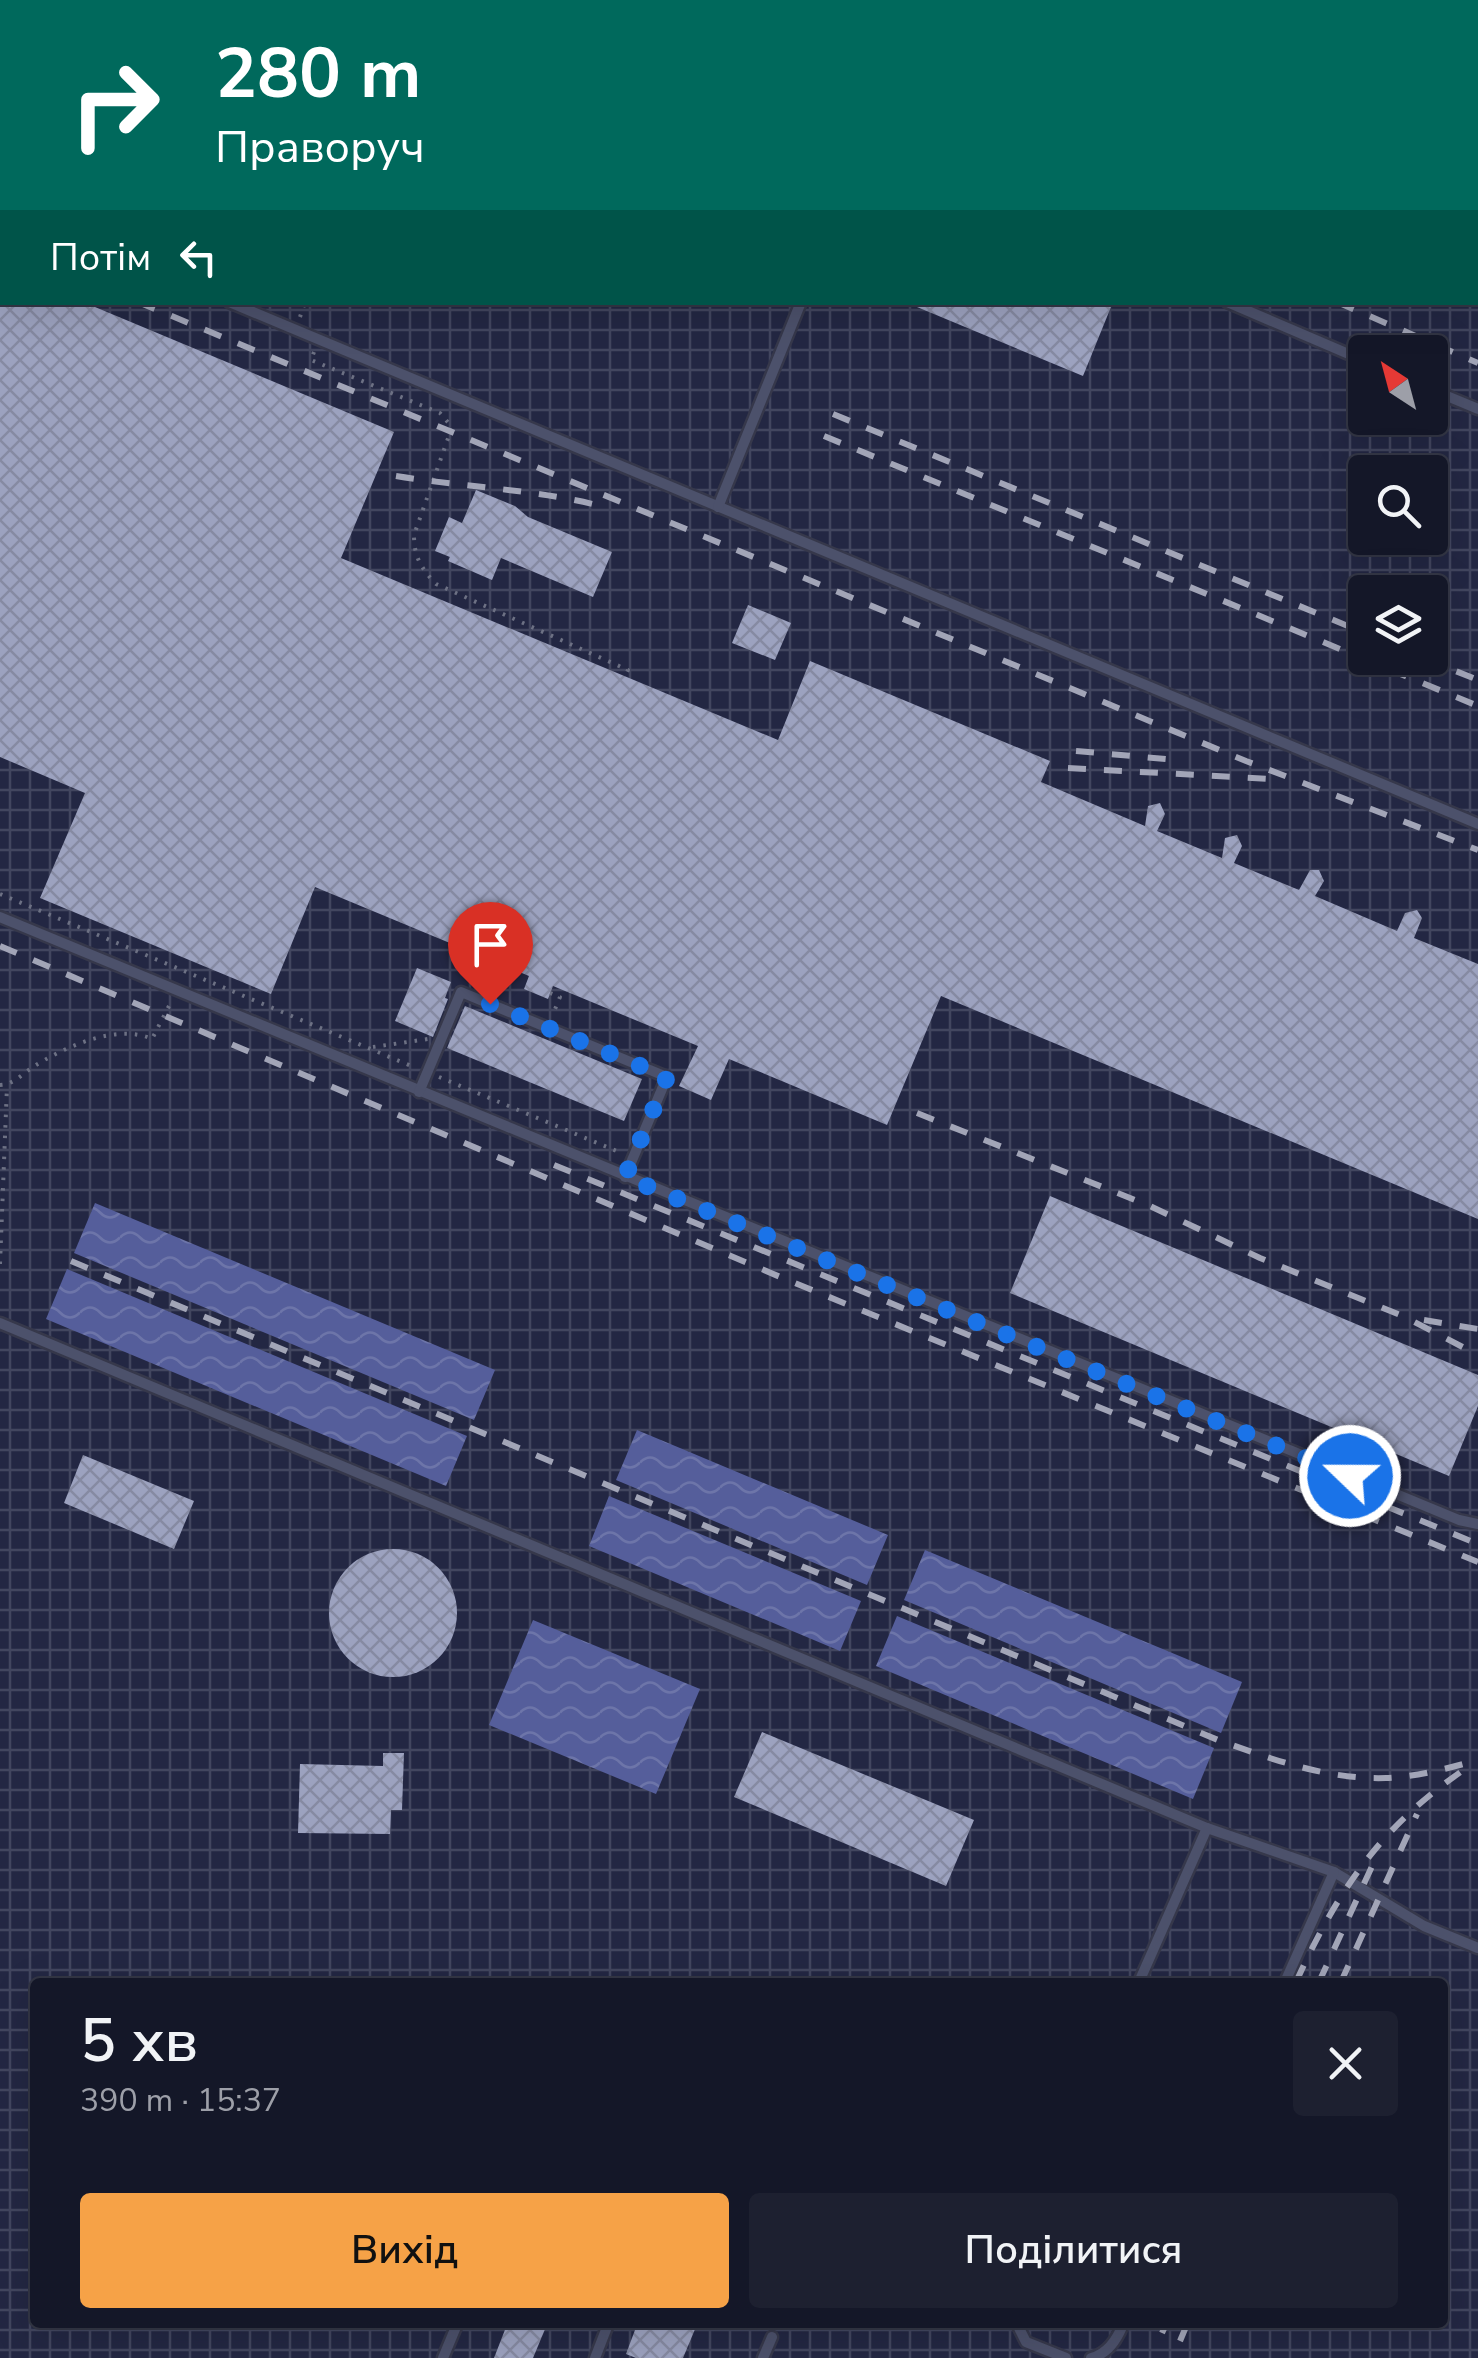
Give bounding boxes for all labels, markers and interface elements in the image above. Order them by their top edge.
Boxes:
text: 280 m [215,26,421,122]
icon: right [50,40,180,170]
text: Праворуч [215,117,425,178]
icon: left [171,230,226,285]
text: Потім [50,232,151,283]
north arrow [1348,335,1448,435]
map controls [1348,335,1448,675]
button: search [1348,455,1448,555]
button: layers [1348,575,1448,675]
pin [448,902,533,1005]
icon: arrive [463,917,518,972]
position arrow [1298,1424,1402,1528]
text: 5 хв [80,2000,198,2082]
button: close [1293,2011,1398,2116]
text: 390 m · 15:37 [80,2079,281,2122]
button: Вихід [80,2193,729,2308]
button: Поділитися [749,2193,1398,2308]

